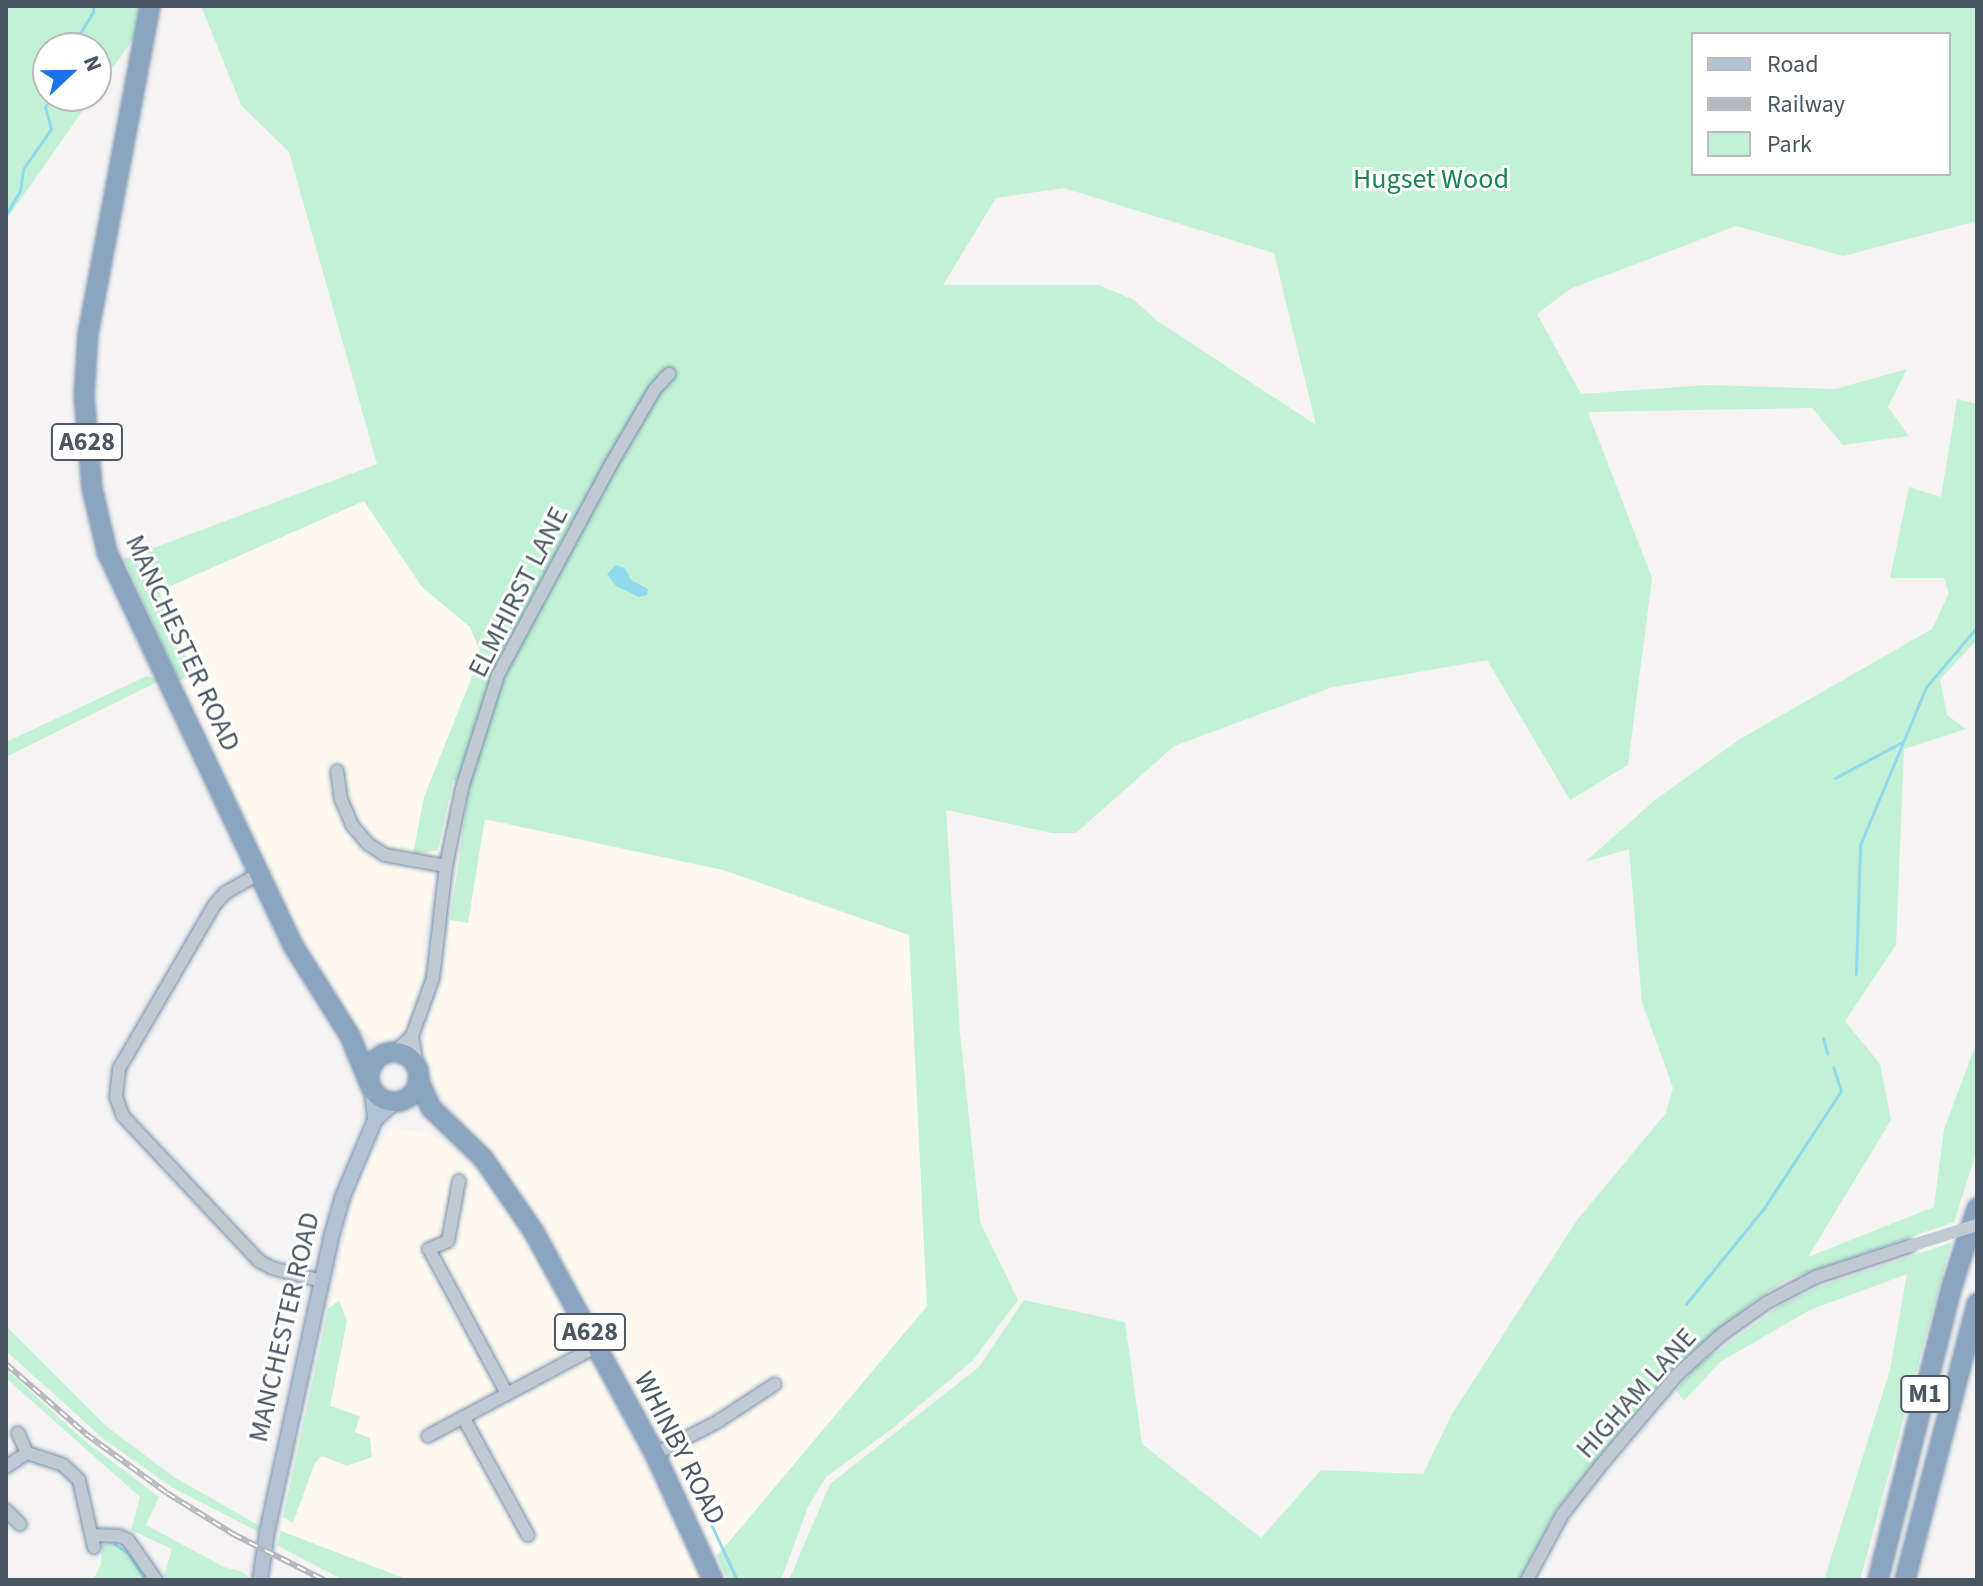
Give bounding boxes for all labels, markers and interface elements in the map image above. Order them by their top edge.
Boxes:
north arrow [32,32,112,112]
legend [1691,32,1951,176]
text: Road [1767,47,1819,82]
text: N [75,51,110,77]
text: Railway [1767,87,1845,122]
text: Park [1767,127,1812,162]
park label: Hugset Wood [1353,162,1509,196]
road number: A628 [49,420,125,464]
street label: ELMHIRST LANE [461,501,575,683]
street label: MANCHESTER ROAD [118,529,248,757]
street label: MANCHESTER ROAD [241,1209,327,1445]
road number: A628 [552,1310,628,1354]
street label: HIGHAM LANE [1569,1321,1703,1465]
street label: WHINBY ROAD [627,1366,733,1530]
road number: M1 [1899,1372,1951,1416]

